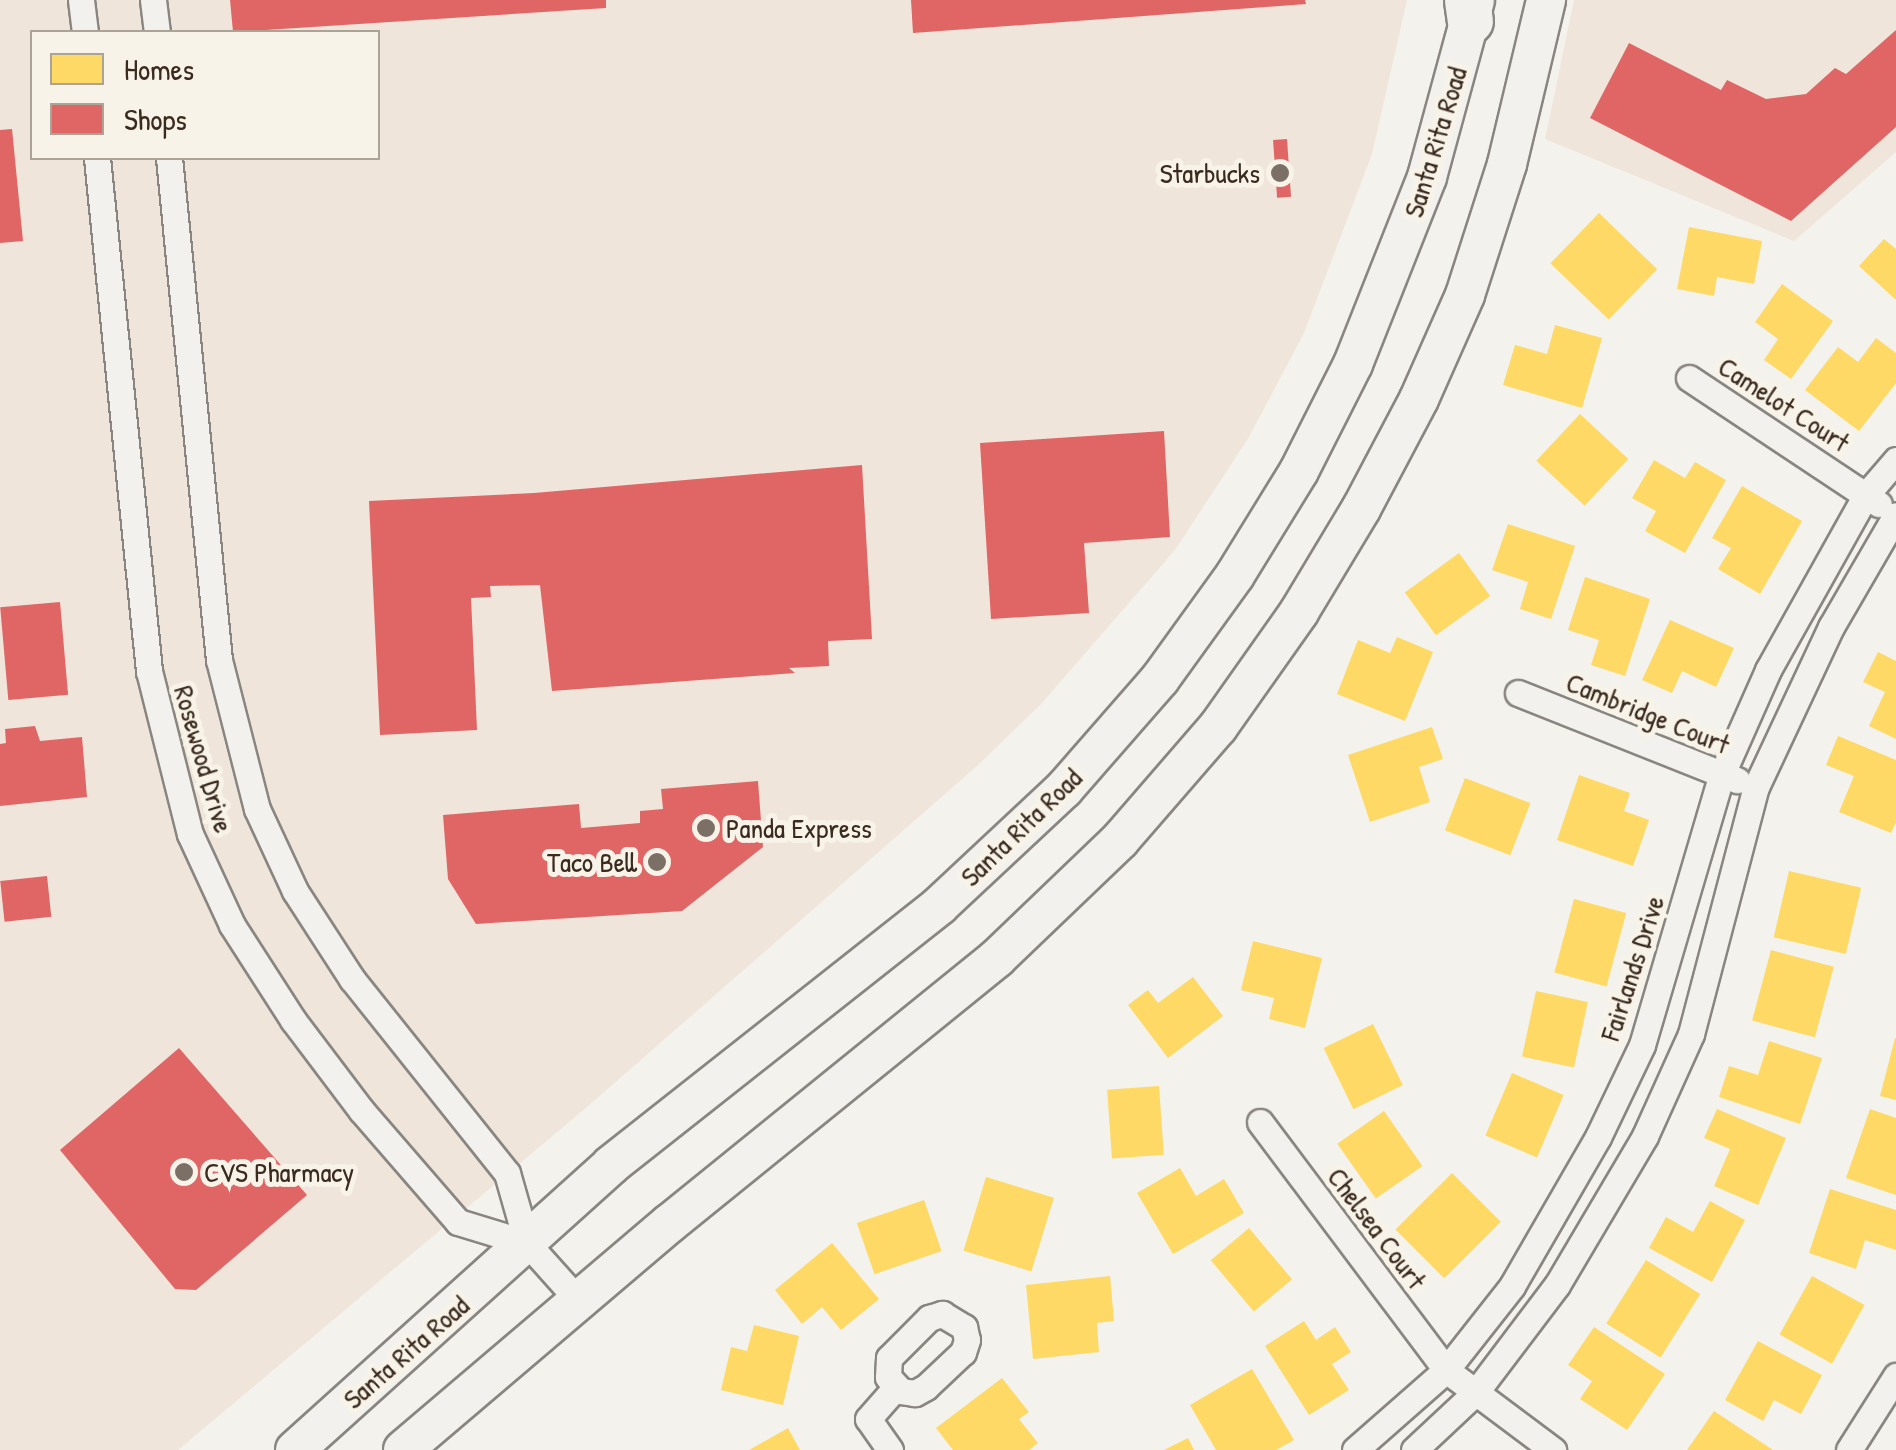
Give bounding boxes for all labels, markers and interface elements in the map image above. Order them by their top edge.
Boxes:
legend [30,30,380,160]
text: Homes [124,49,194,89]
street label: Santa Rita Road [1396,63,1474,221]
text: Shops [124,99,187,139]
place label: Starbucks [1160,156,1260,190]
marker: Starbucks [1269,162,1291,184]
street label: Camelot Court [1712,349,1856,459]
street label: Cambridge Court [1561,665,1735,761]
street label: Rosewood Drive [167,682,241,836]
street label: Santa Rita Road [953,761,1089,893]
place label: Panda Express [726,811,872,845]
marker: Panda Express [695,817,717,839]
place label: Taco Bell [547,845,637,879]
marker: Taco Bell [646,851,668,873]
street label: Fairlands Drive [1593,891,1671,1045]
place label: CVS Pharmacy [204,1155,354,1189]
marker: CVS Pharmacy [173,1161,195,1183]
street label: Chelsea Court [1320,1161,1434,1295]
street label: Santa Rita Road [336,1288,476,1416]

